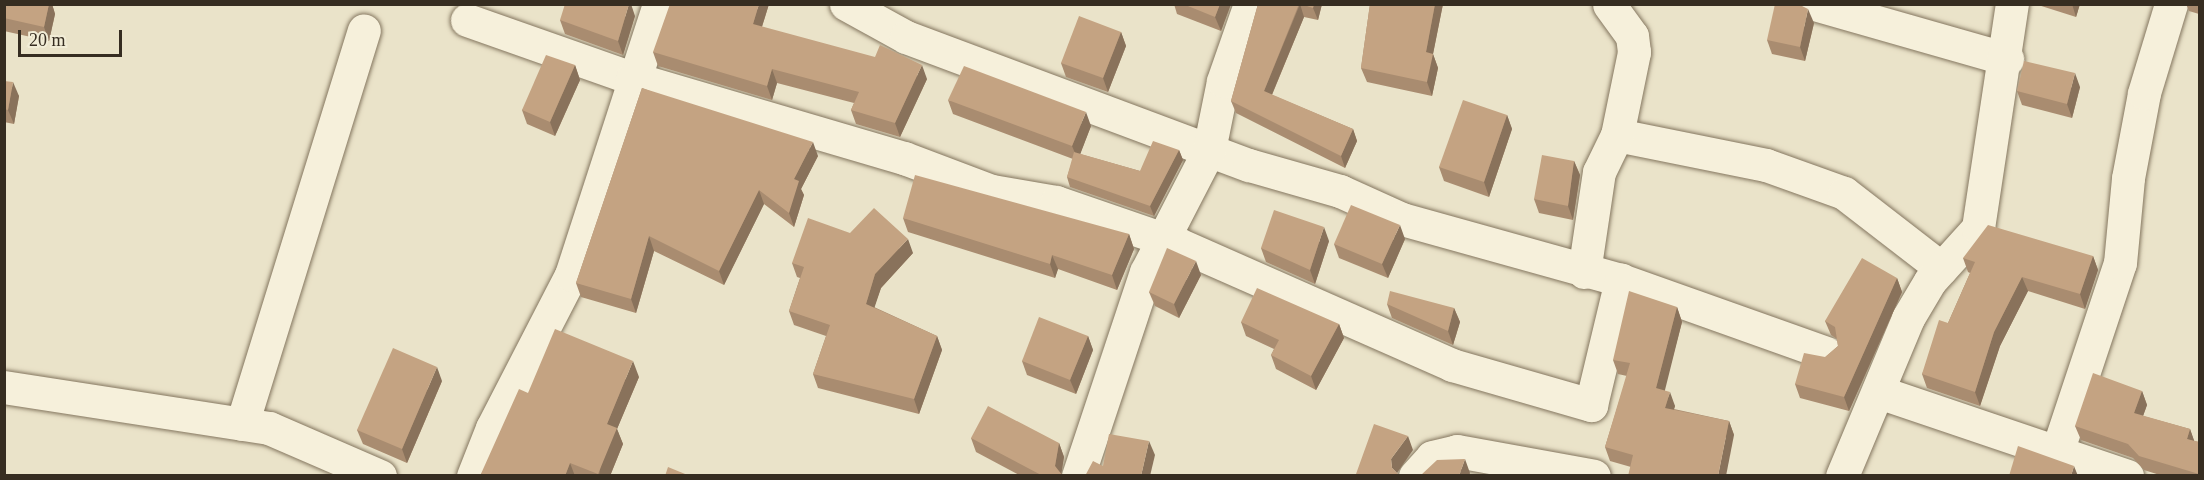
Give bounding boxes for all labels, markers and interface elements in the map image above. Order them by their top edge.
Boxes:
scale bar [21,18,124,56]
text: 20 m [29,30,66,50]

